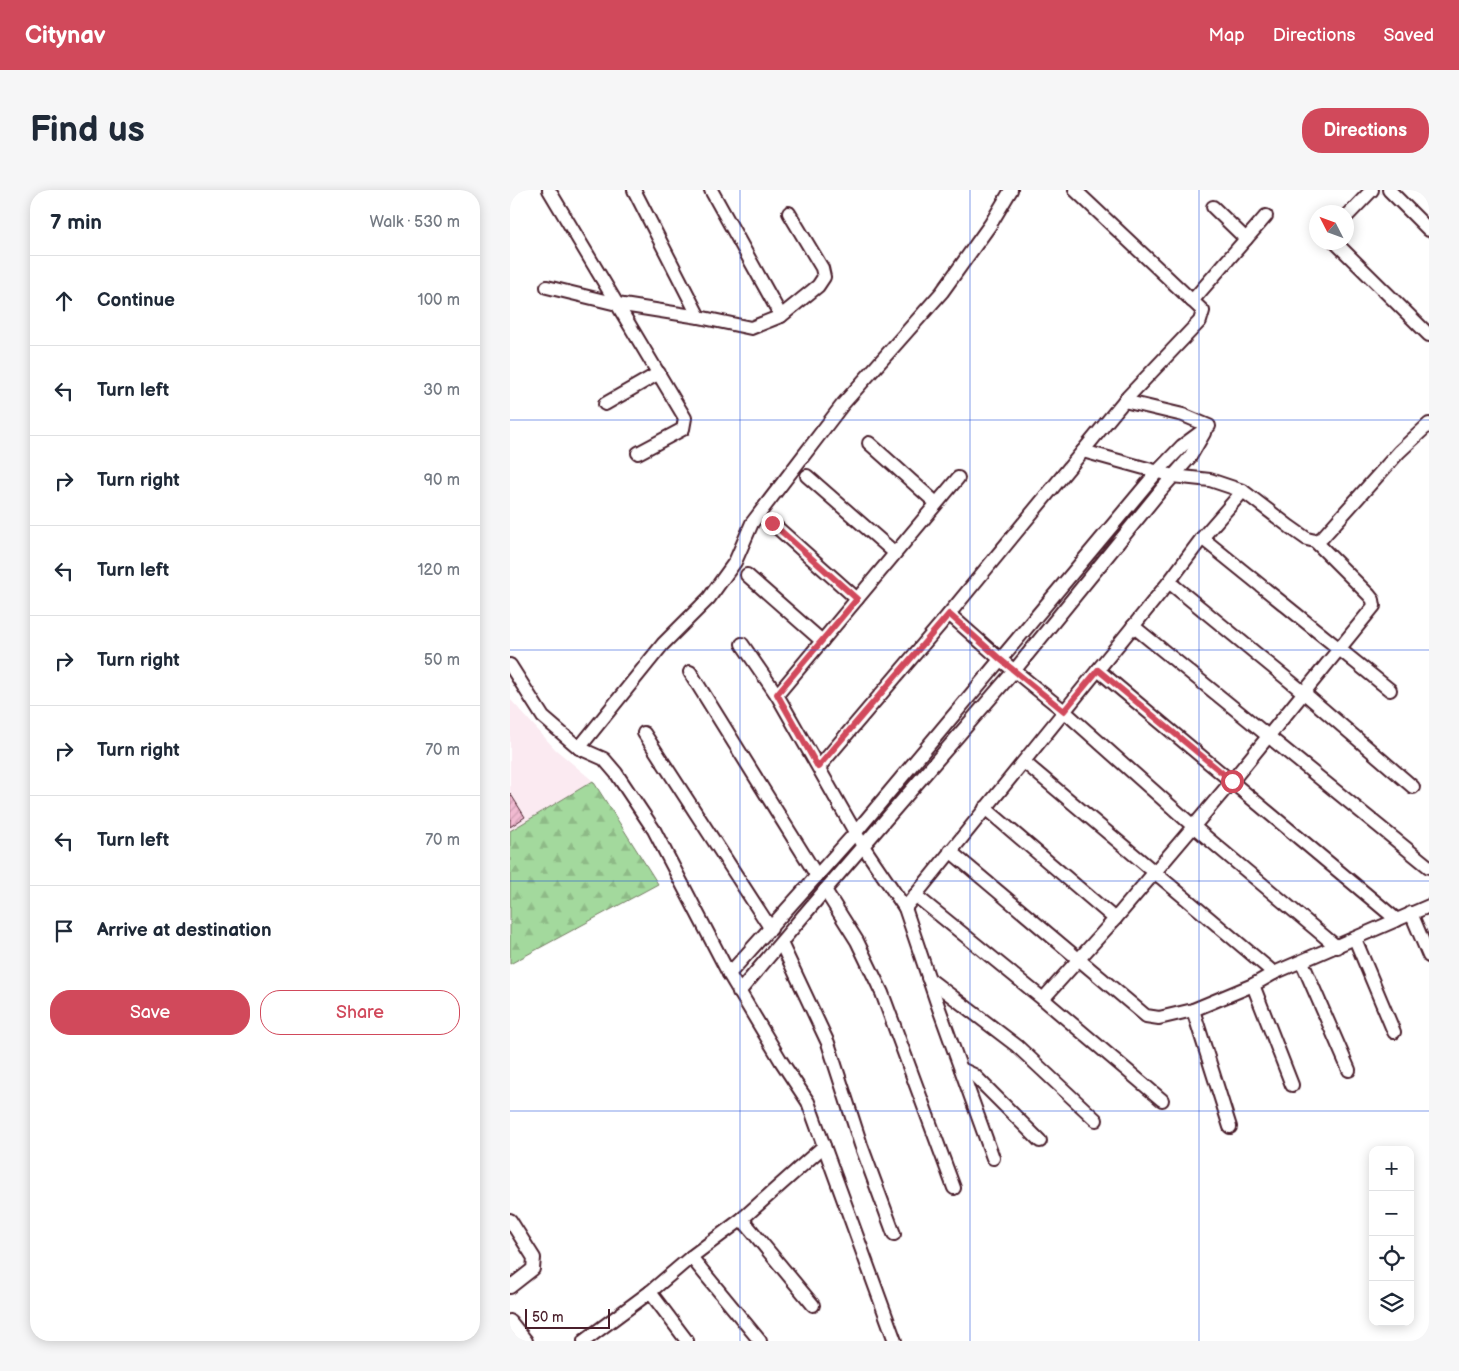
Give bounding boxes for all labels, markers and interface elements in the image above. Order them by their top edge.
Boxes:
text: Citynav [25,21,106,50]
text: Map [1209,25,1245,46]
text: Directions [1273,25,1355,46]
text: Saved [1383,25,1434,46]
button: Directions [1302,108,1429,153]
text: Find us [30,109,145,152]
north arrow [1309,205,1354,250]
text: 7 min [50,210,102,235]
text: Walk · 530 m [369,213,460,232]
icon: ahead [50,287,78,315]
text: Continue [97,289,175,312]
text: 100 m [417,291,460,310]
icon: left [50,377,78,405]
text: Turn left [97,379,169,402]
text: 30 m [423,381,460,400]
icon: right [50,467,78,495]
text: Turn right [97,469,180,492]
text: 90 m [424,471,460,490]
route end [761,512,784,535]
icon: left [50,557,78,585]
text: Turn left [97,559,169,582]
text: 120 m [417,561,460,580]
icon: right [50,647,78,675]
text: Turn right [97,649,180,672]
text: 50 m [424,651,460,670]
icon: right [50,737,78,765]
text: Turn right [97,739,180,762]
text: 70 m [425,741,460,760]
route start [1221,770,1244,793]
icon: left [50,827,78,855]
text: Turn left [97,829,169,852]
text: 70 m [425,831,460,850]
icon: arrive [50,917,78,945]
text: Arrive at destination [97,919,272,942]
button: Save [50,990,250,1035]
button: Share [260,990,460,1035]
map controls [1369,1146,1414,1326]
button: + [1369,1146,1414,1191]
button: − [1369,1191,1414,1236]
button: locate [1369,1236,1414,1281]
button: layers [1369,1281,1414,1326]
scale bar [525,1306,610,1329]
text: 50 m [532,1309,564,1326]

